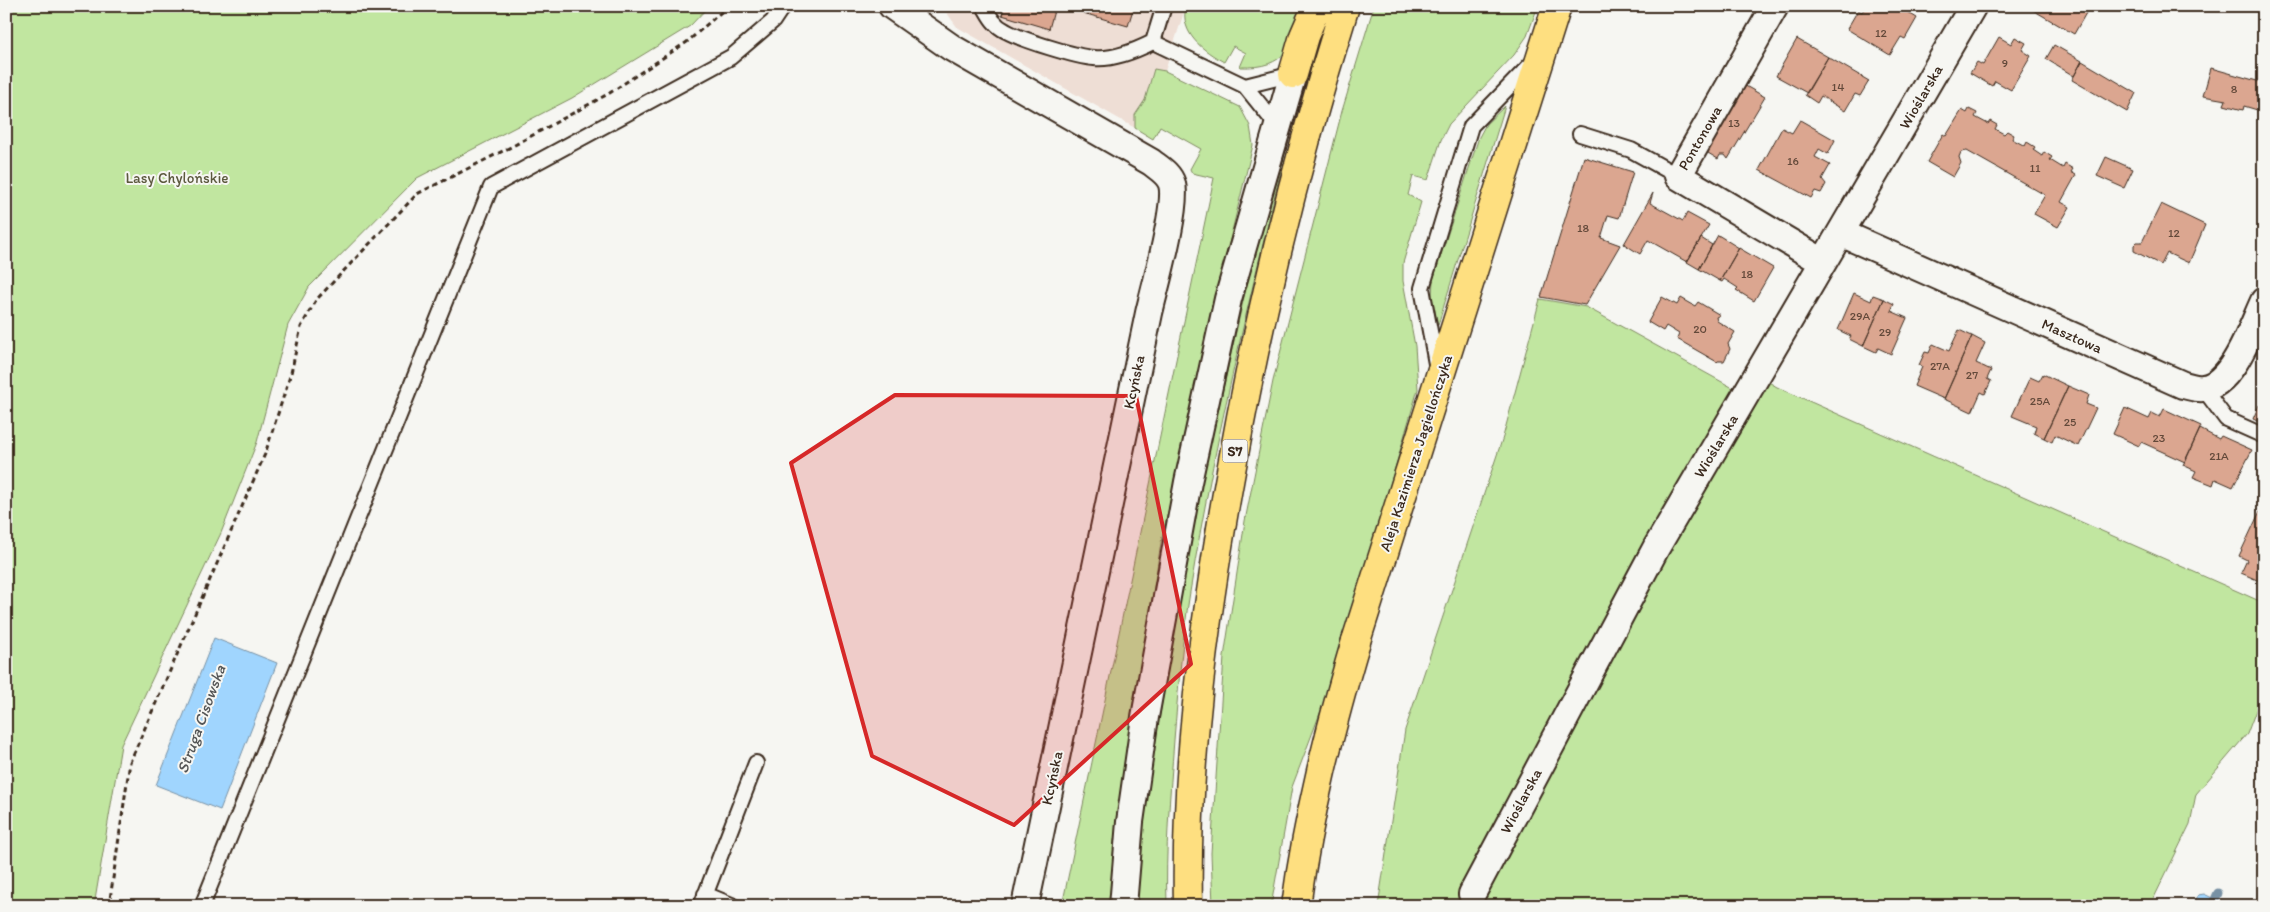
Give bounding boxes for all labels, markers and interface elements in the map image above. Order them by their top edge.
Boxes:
house number: 12 [1875,26,1888,40]
house number: 9 [2002,56,2008,70]
street label: Wioślarska [1895,62,1947,132]
house number: 14 [1832,80,1844,94]
house number: 8 [2231,82,2238,96]
street label: Pontonowa [1674,102,1726,174]
house number: 13 [1728,116,1741,130]
house number: 16 [1787,154,1799,168]
house number: 11 [2029,161,2041,175]
park label: Lasy Chylońskie [125,169,229,187]
house number: 18 [1577,221,1589,235]
house number: 12 [2168,226,2181,240]
house number: 18 [1741,267,1753,281]
house number: 29A [1850,309,1870,323]
street label: Masztowa [2039,315,2105,357]
house number: 20 [1693,322,1707,336]
house number: 29 [1879,325,1891,339]
street label: Aleja Kazimierza Jagiellończyka [1376,352,1456,554]
street label: Kcyńska [1120,353,1148,410]
house number: 27A [1930,359,1950,373]
house number: 27 [1966,368,1978,382]
house number: 25A [2030,394,2050,408]
street label: Wioślarska [1690,411,1742,481]
house number: 25 [2064,415,2076,429]
house number: 23 [2153,431,2166,445]
road number: S7 [1222,440,1248,462]
house number: 21A [2209,449,2229,463]
water label: Struga Cisowska [173,661,230,776]
street label: Kcyńska [1038,749,1066,806]
street label: Wioślarska [1496,765,1546,837]

